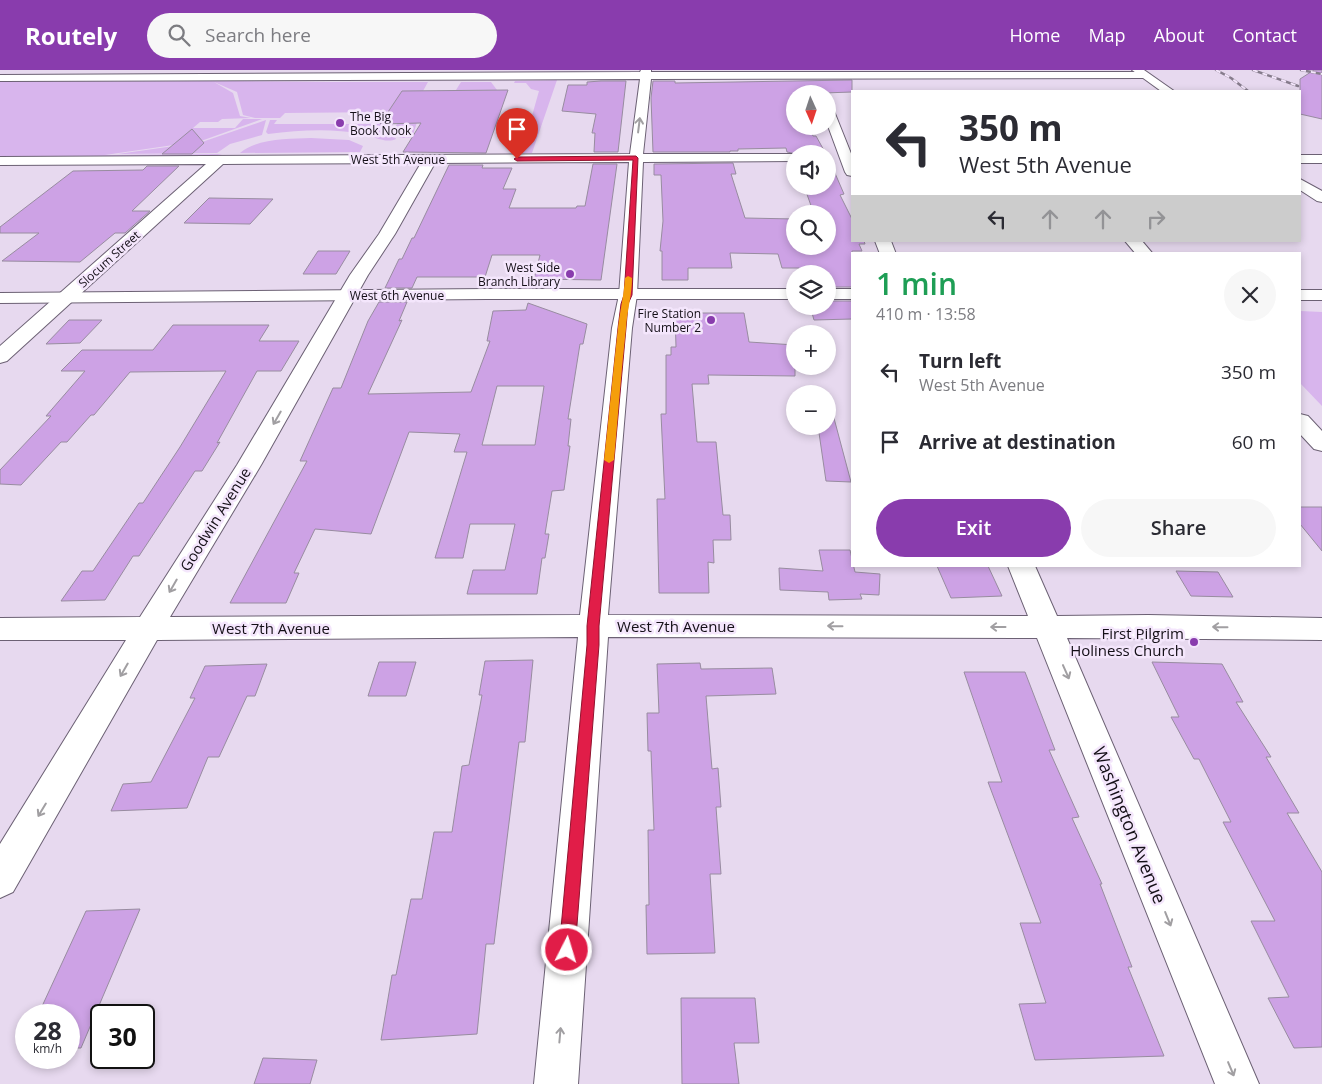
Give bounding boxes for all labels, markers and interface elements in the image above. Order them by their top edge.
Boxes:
search box [147,13,497,58]
text: Routely [25,19,117,52]
icon: search [165,21,193,49]
text: Search here [205,22,311,48]
text: Home [1010,23,1060,47]
text: Map [1088,23,1126,47]
text: About [1154,23,1204,47]
text: Contact [1232,23,1297,47]
north arrow [786,85,836,135]
map controls [786,85,836,435]
text: 350 m [959,104,1063,151]
place label: The Big Book Nook [350,108,412,139]
pin [496,108,538,159]
icon: left [876,110,941,175]
icon: arrive [503,115,531,143]
marker: The Big Book Nook [334,117,346,129]
one-way arrow [634,117,644,133]
button: sound [786,145,836,195]
text: West 5th Avenue [959,149,1132,179]
street label: West 5th Avenue [351,151,445,168]
button: search [786,205,836,255]
icon: left [983,205,1011,233]
icon: ahead [1036,205,1064,233]
icon: ahead [1089,205,1117,233]
icon: right [1142,205,1170,233]
street label: Slocum Street [74,227,144,291]
place label: West Side Branch Library [478,259,561,290]
text: 1 min [876,263,957,304]
button: layers [786,265,836,315]
marker: West Side Branch Library [564,268,576,280]
button: close [1224,269,1276,321]
street label: West 6th Avenue [350,287,444,304]
text: 410 m · 13:58 [876,303,976,325]
place label: Fire Station Number 2 [638,305,701,336]
marker: Fire Station Number 2 [705,314,717,326]
button: + [786,325,836,375]
text: Turn left [919,348,1001,374]
icon: left [876,358,904,386]
text: 350 m [1221,359,1276,385]
text: West 5th Avenue [919,374,1045,396]
button: − [786,385,836,435]
one-way arrow [272,411,282,425]
icon: arrive [876,428,904,456]
text: Arrive at destination [919,429,1116,455]
text: 60 m [1232,429,1276,455]
street label: Goodwin Avenue [175,463,255,575]
button: Exit [876,499,1071,557]
button: Share [1081,499,1276,557]
one-way arrow [168,579,178,593]
street label: West 7th Avenue [617,616,735,636]
street label: West 7th Avenue [212,618,330,638]
one-way arrow [827,622,843,631]
one-way arrow [990,622,1006,632]
one-way arrow [1212,622,1228,632]
place label: First Pilgrim Holiness Church [1070,623,1184,660]
marker: First Pilgrim Holiness Church [1188,636,1200,648]
one-way arrow [119,662,129,676]
one-way arrow [1062,664,1072,679]
street label: Washington Avenue [1088,743,1172,907]
one-way arrow [37,802,47,816]
one-way arrow [1164,911,1173,926]
position arrow [540,923,592,975]
speed limit sign: 30 [90,1004,155,1069]
text: 28 [33,1013,62,1047]
one-way arrow [555,1028,565,1044]
text: km/h [33,1040,62,1057]
one-way arrow [1226,1061,1236,1076]

